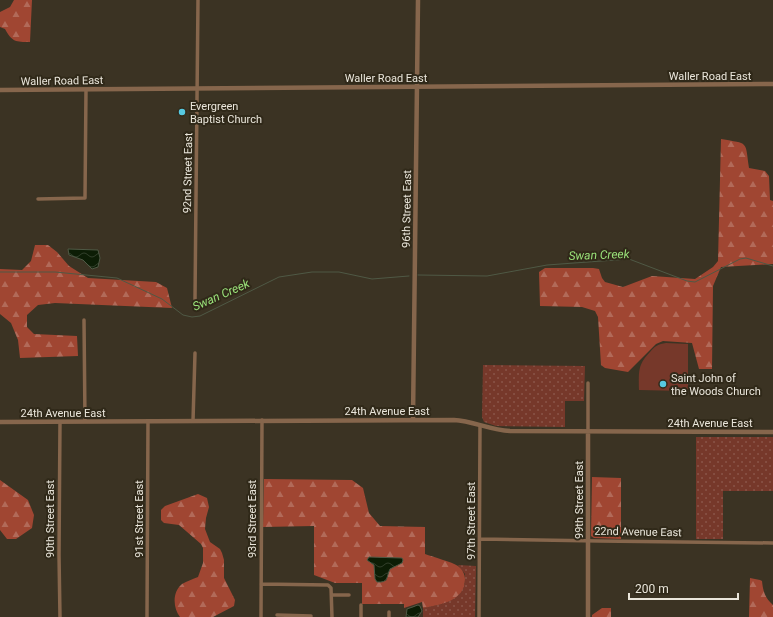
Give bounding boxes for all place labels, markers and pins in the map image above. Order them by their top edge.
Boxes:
place label: Evergreen Baptist Church [190,100,262,126]
marker: Evergreen Baptist Church [177,107,187,117]
place label: Saint John of the Woods Church [671,372,761,398]
marker: Saint John of the Woods Church [658,379,668,389]

